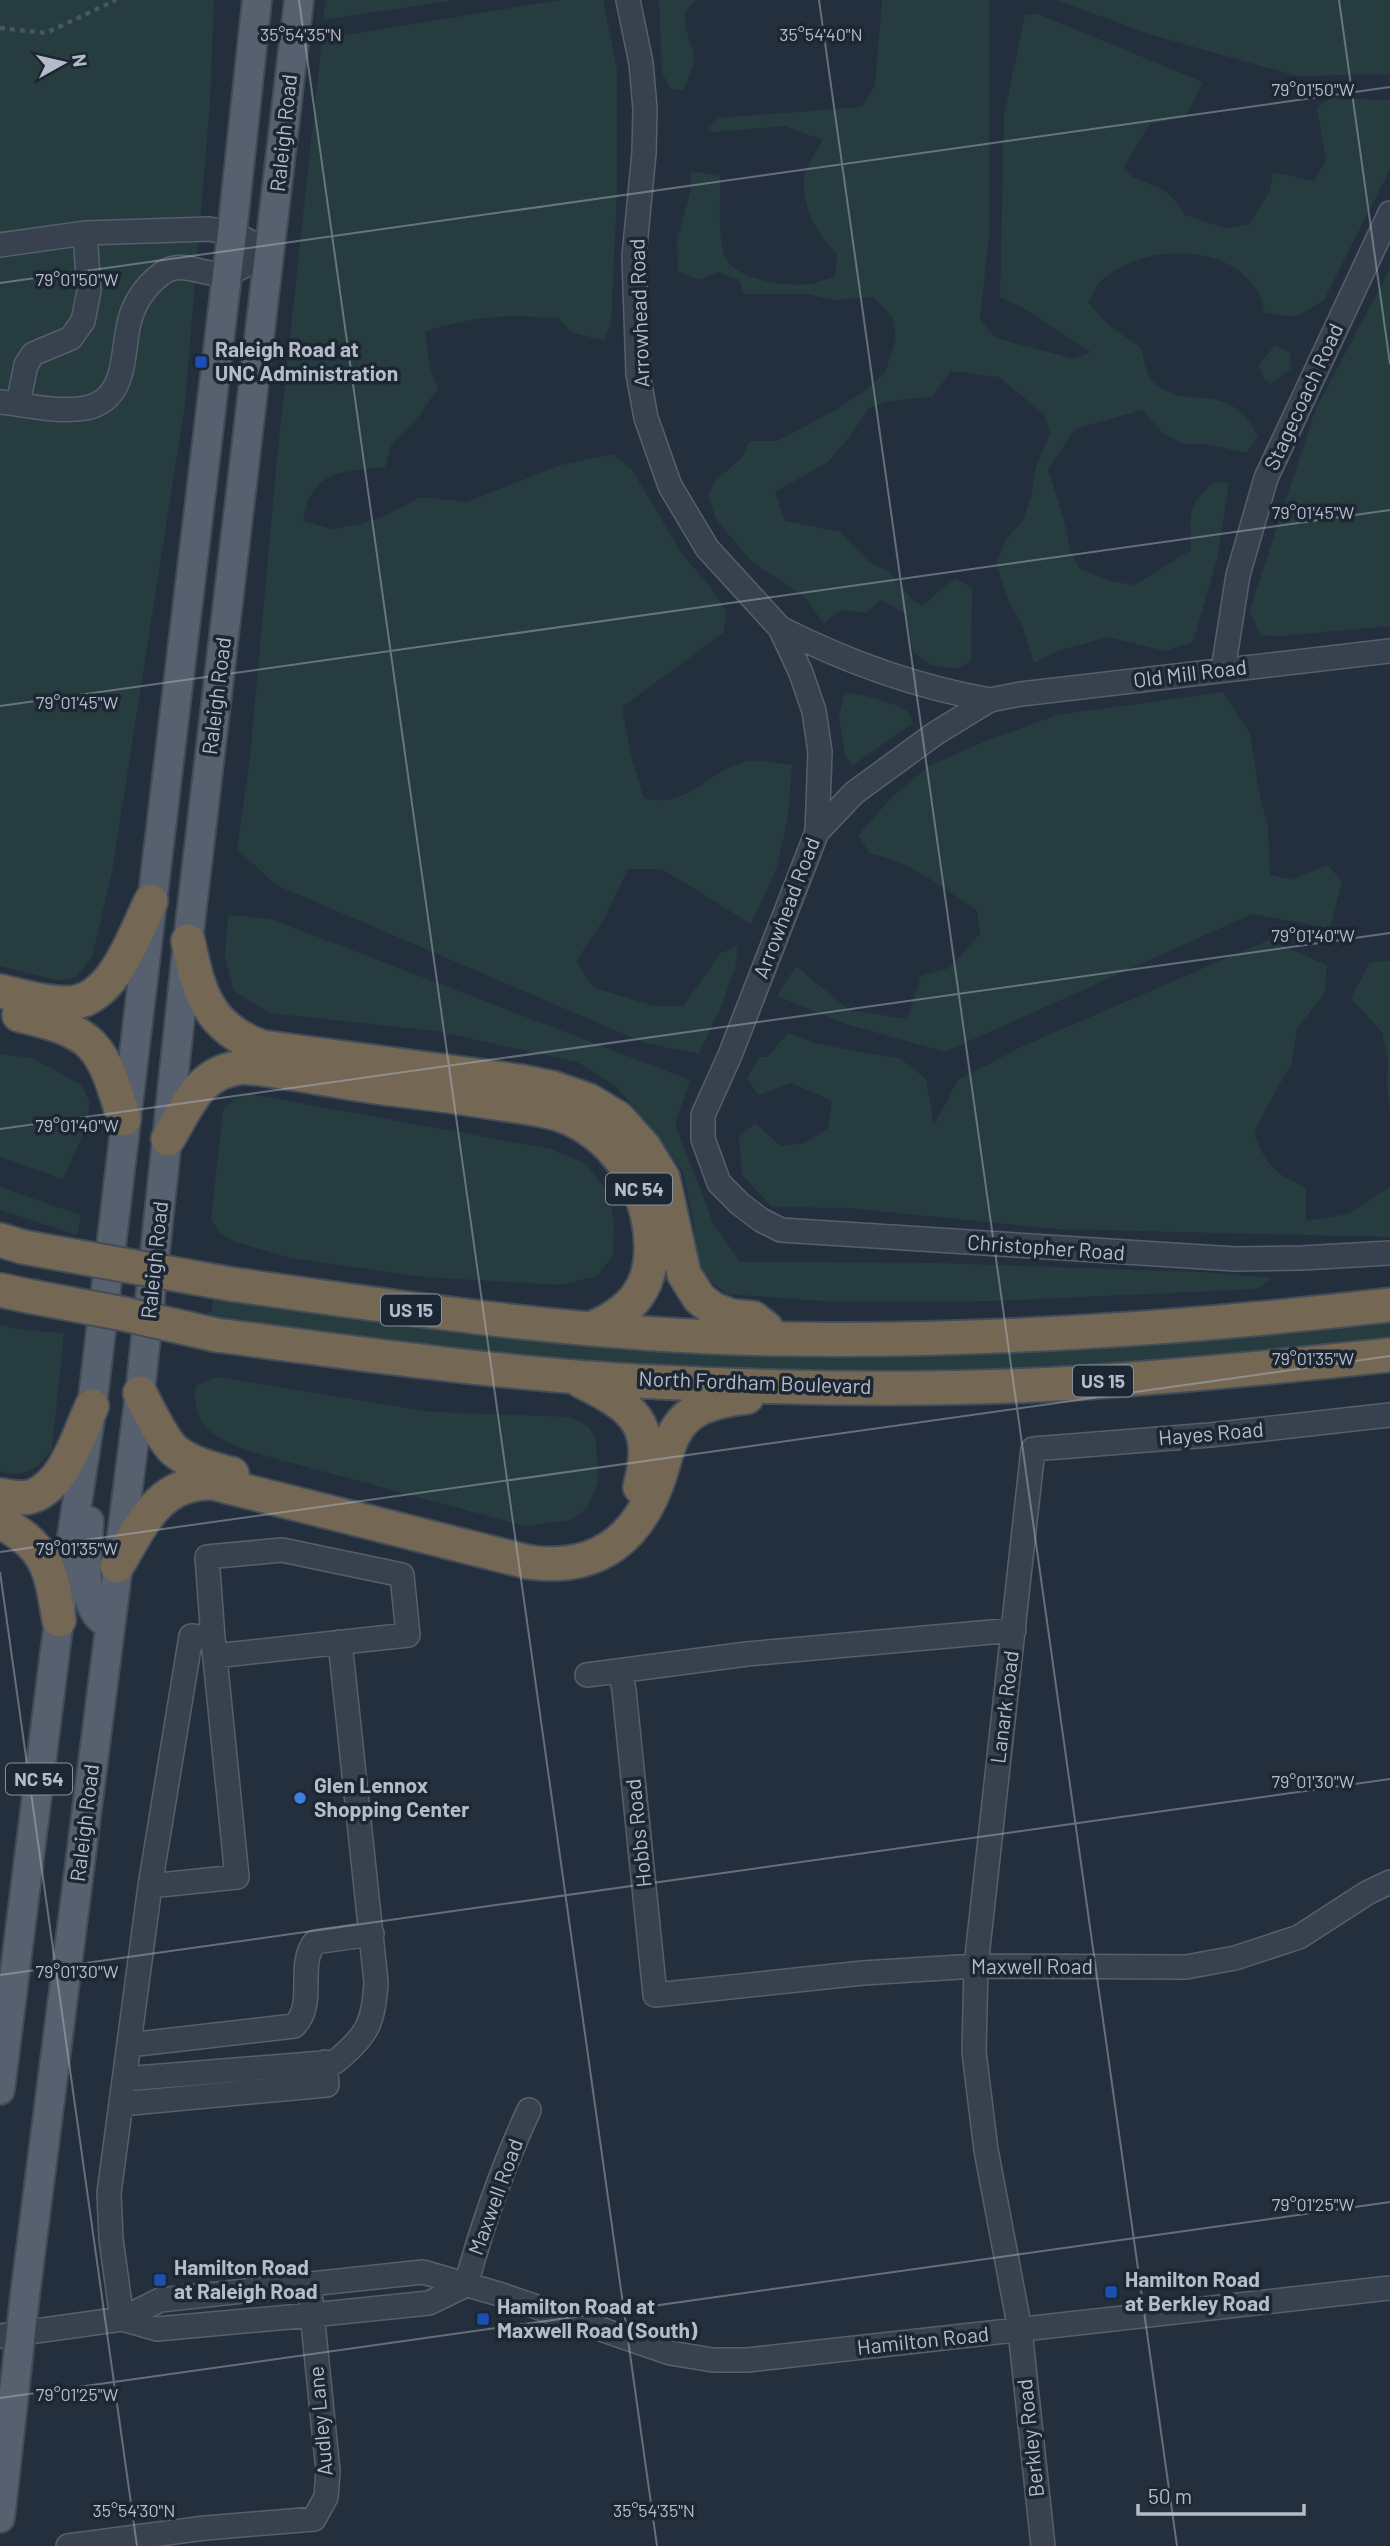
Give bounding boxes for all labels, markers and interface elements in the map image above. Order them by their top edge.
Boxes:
text: 35°54'35"N [260,23,342,45]
text: 35°54'40"N [779,23,863,45]
north arrow [28,28,98,98]
text: N [68,53,93,68]
street label: Raleigh Road [264,73,301,193]
text: 79°01'50"W [1271,78,1355,100]
street label: Arrowhead Road [623,238,654,388]
text: 79°01'50"W [35,268,119,290]
street label: Stagecoach Road [1258,319,1348,474]
place label: Raleigh Road at UNC Administration [215,336,398,385]
marker: Raleigh Road at UNC Administration [193,354,209,370]
text: 79°01'45"W [1272,501,1355,523]
street label: Raleigh Road [196,636,235,756]
street label: Old Mill Road [1132,653,1248,692]
text: 79°01'45"W [36,691,119,713]
street label: Arrowhead Road [747,833,824,982]
text: 79°01'40"W [1271,924,1355,946]
text: 79°01'40"W [35,1114,119,1136]
road number: NC 54 [606,1174,672,1204]
street label: Raleigh Road [135,1200,172,1320]
street label: Christopher Road [966,1229,1126,1264]
road number: US 15 [381,1294,441,1326]
text: 79°01'35"W [1272,1347,1354,1369]
street label: North Fordham Boulevard [638,1365,872,1398]
road number: US 15 [1073,1366,1133,1396]
street label: Hayes Road [1157,1415,1264,1450]
text: 79°01'35"W [36,1537,118,1559]
street label: Lanark Road [984,1649,1023,1765]
street label: Raleigh Road [64,1763,103,1883]
road number: NC 54 [6,1764,72,1794]
text: 79°01'30"W [1271,1770,1355,1792]
place label: Glen Lennox Shopping Center [314,1772,469,1821]
street label: Hobbs Road [619,1778,656,1889]
marker: Glen Lennox Shopping Center [292,1790,308,1806]
street label: Maxwell Road [971,1953,1093,1978]
text: 79°01'30"W [35,1960,119,1982]
street label: Maxwell Road [462,2135,527,2258]
text: 79°01'25"W [1272,2193,1354,2215]
place label: Hamilton Road at Raleigh Road [174,2254,318,2303]
place label: Hamilton Road at Berkley Road [1125,2266,1270,2315]
marker: Hamilton Road at Raleigh Road [152,2272,168,2288]
marker: Hamilton Road at Berkley Road [1103,2284,1119,2300]
place label: Hamilton Road at Maxwell Road (South) [497,2293,698,2342]
marker: Hamilton Road at Maxwell Road (South) [475,2311,491,2327]
street label: Hamilton Road [856,2320,990,2359]
street label: Audley Lane [302,2365,337,2477]
street label: Berkley Road [1011,2378,1048,2498]
text: 79°01'25"W [36,2383,118,2405]
scale bar [1138,2472,1304,2516]
text: 50 m [1148,2483,1192,2508]
text: 35°54'30"N [93,2499,176,2521]
text: 35°54'35"N [613,2499,695,2521]

